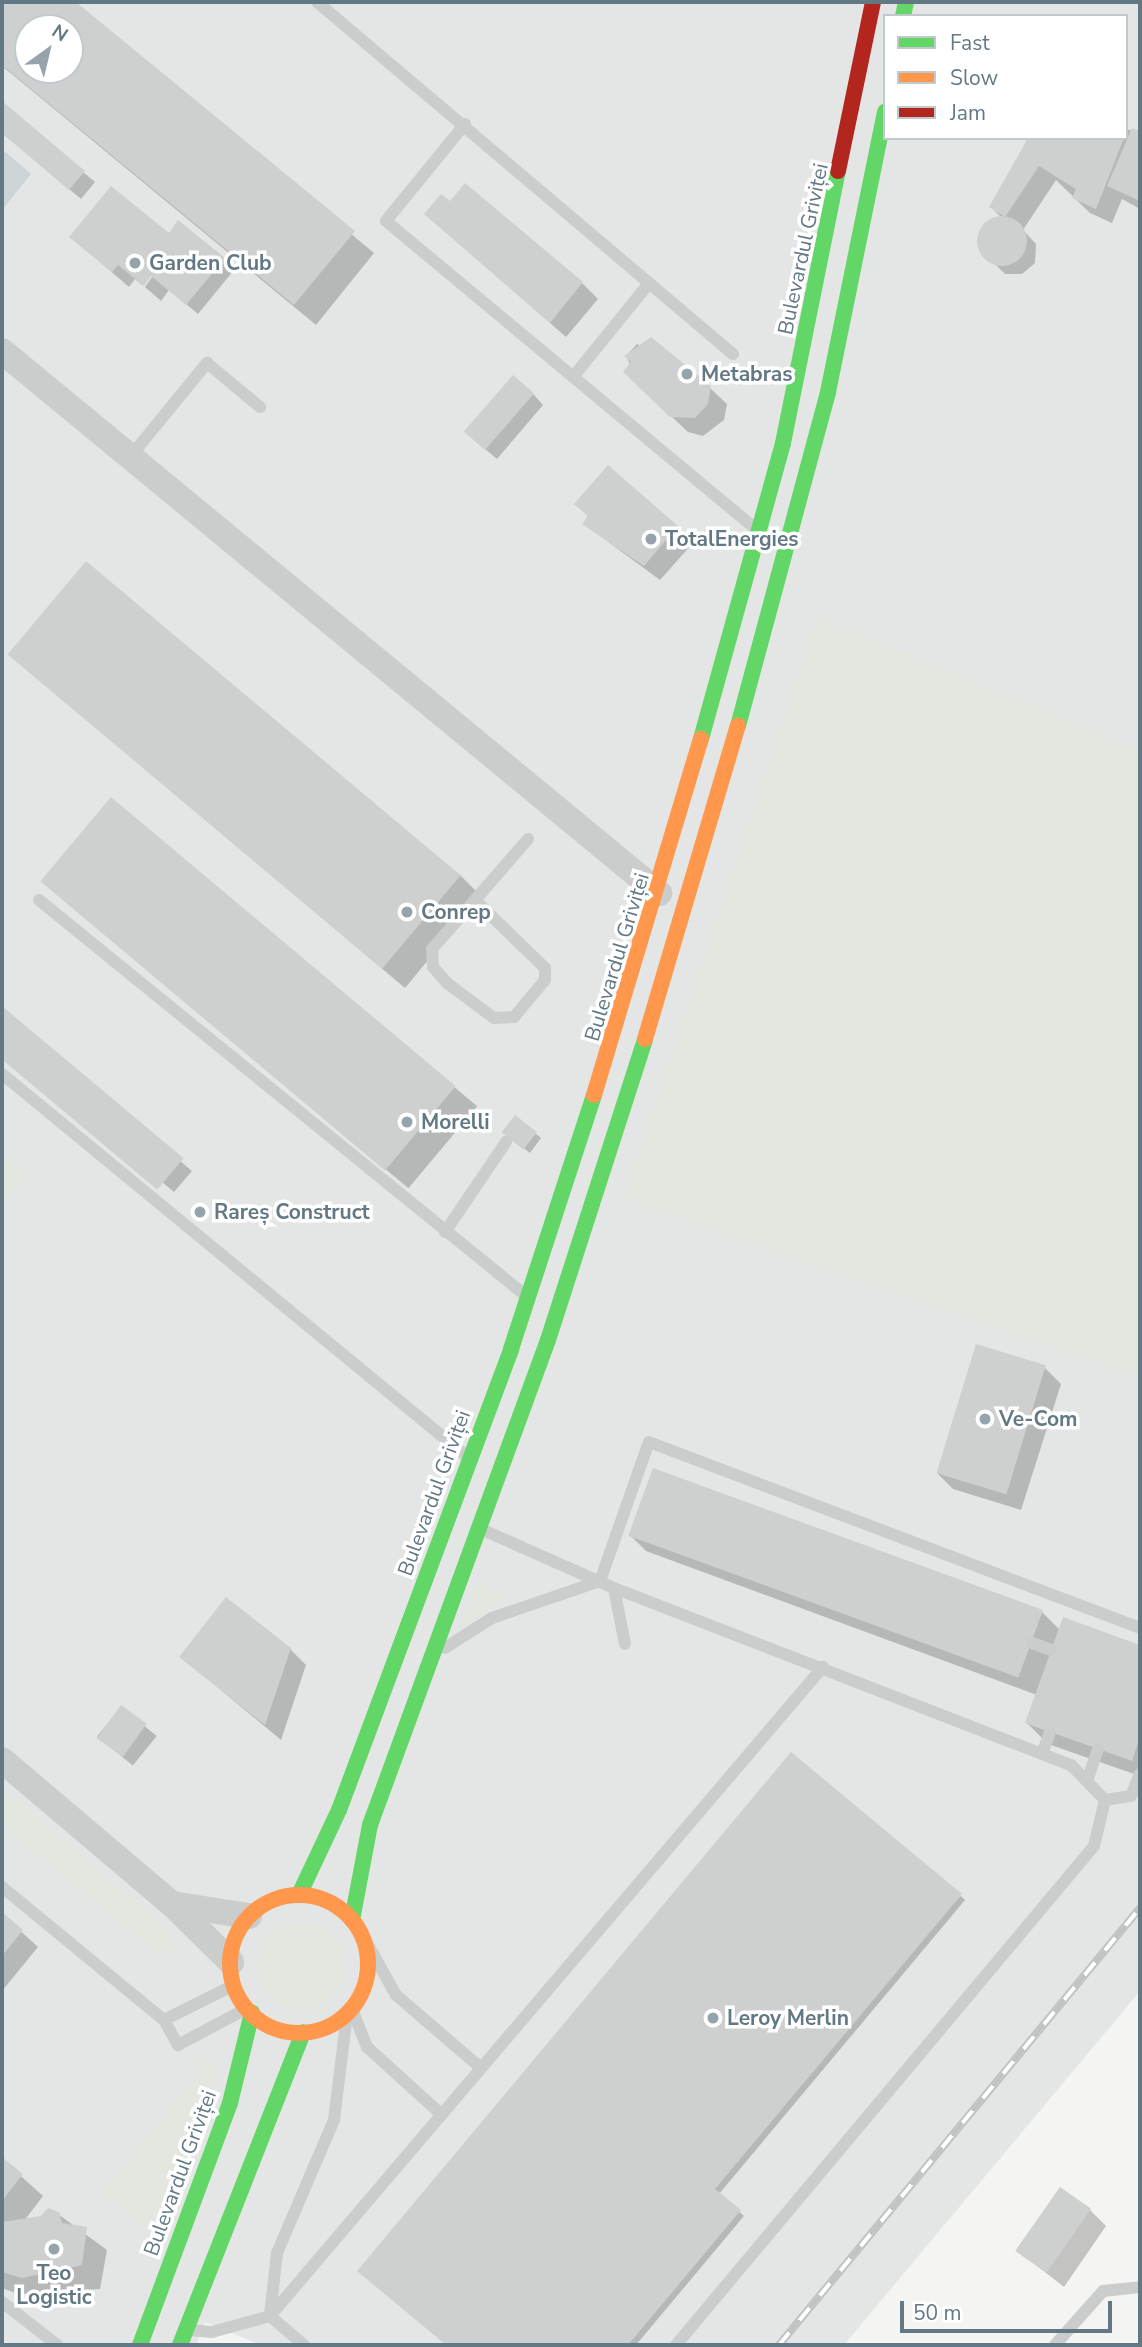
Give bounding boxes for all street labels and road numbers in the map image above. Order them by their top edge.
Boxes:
street label: Bulevardul Griviței [773,161,833,337]
street label: Bulevardul Griviței [579,870,655,1044]
street label: Bulevardul Griviței [392,1407,476,1579]
street label: Bulevardul Griviței [138,2087,222,2259]

